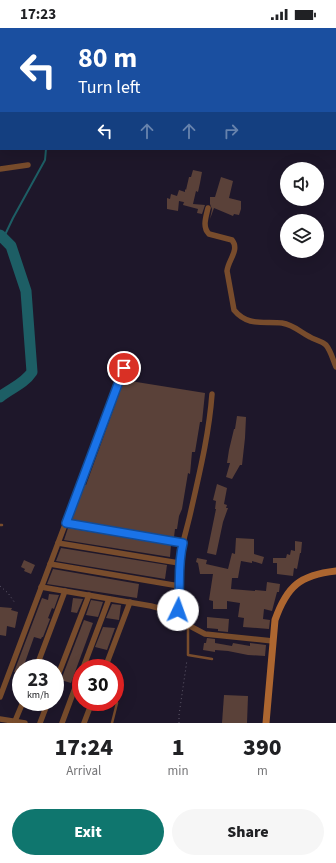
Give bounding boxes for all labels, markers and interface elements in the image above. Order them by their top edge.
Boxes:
text: 17:23 [20,4,56,25]
text: 80 m [78,38,137,78]
icon: left [12,44,64,96]
text: Turn left [78,75,140,100]
icon: left [94,120,116,142]
icon: ahead [136,120,158,142]
icon: ahead [178,120,200,142]
icon: right [220,120,242,142]
map controls [280,162,324,258]
button: sound [280,162,324,206]
button: layers [280,214,324,258]
pin [107,351,141,385]
icon: arrive [113,357,135,379]
position arrow [157,589,199,631]
speed limit sign: 30 [72,659,124,711]
text: 23 [27,666,49,694]
text: km/h [27,688,49,702]
text: 17:24 [54,730,113,765]
text: 1 [172,730,185,765]
text: 390 [243,730,282,765]
text: Arrival [66,762,101,780]
text: min [168,762,189,780]
text: m [257,762,268,780]
button: Exit [12,809,164,855]
button: Share [172,809,324,855]

